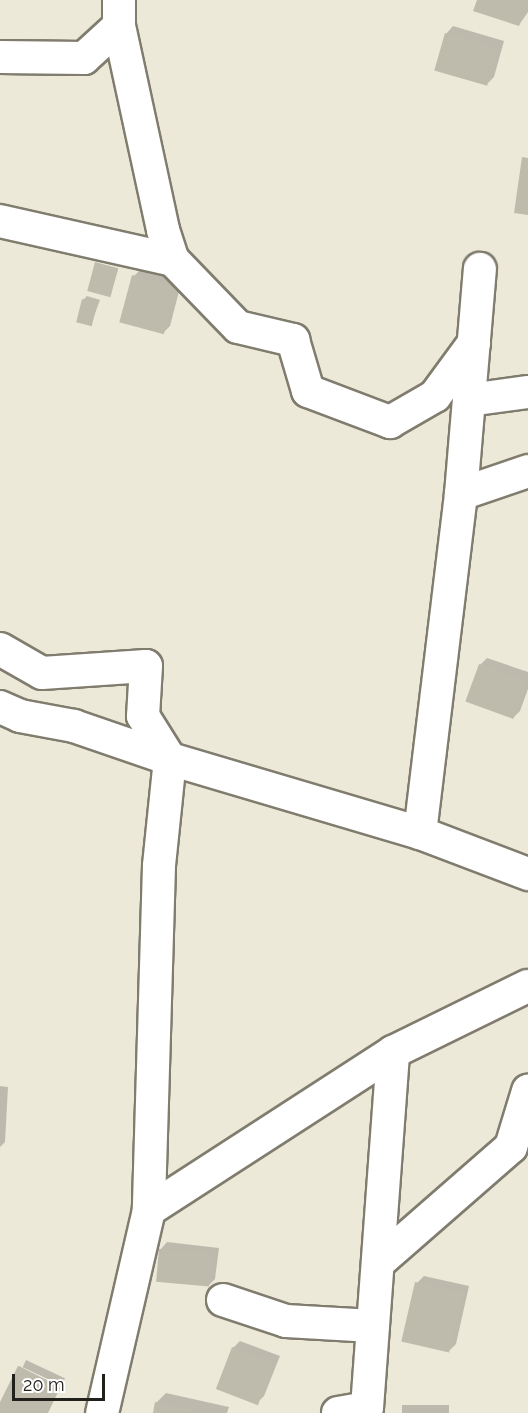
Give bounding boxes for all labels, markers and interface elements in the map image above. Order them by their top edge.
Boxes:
scale bar [15,1362,108,1400]
text: 20 m [23,1374,65,1395]

